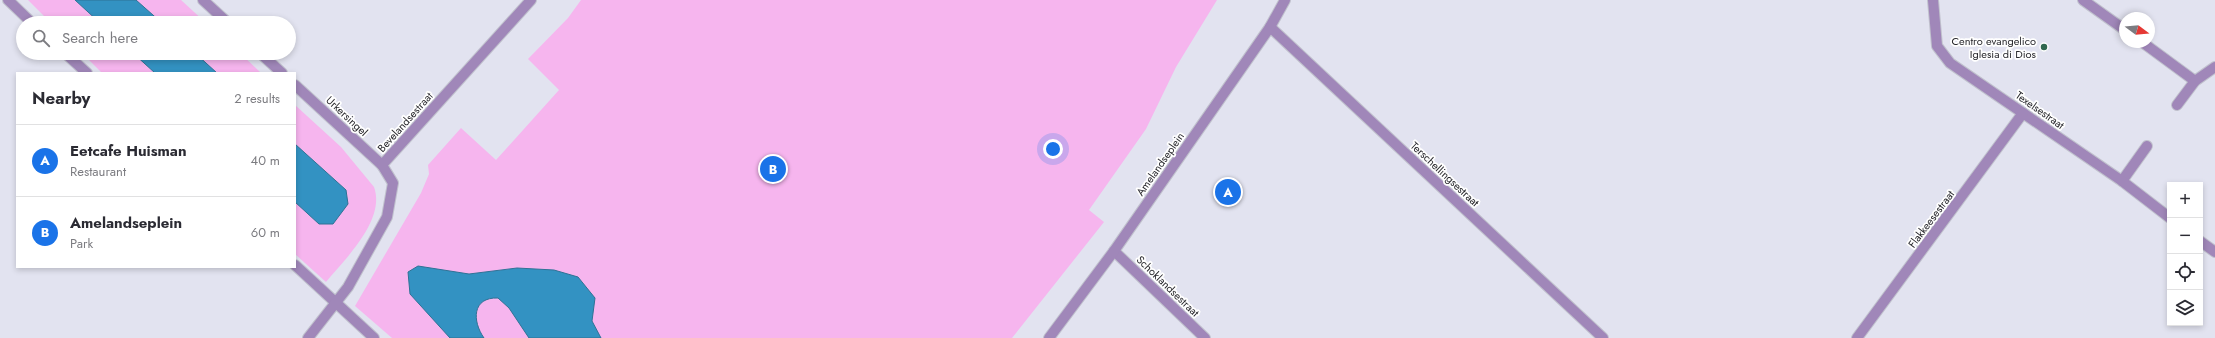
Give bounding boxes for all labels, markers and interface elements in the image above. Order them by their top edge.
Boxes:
north arrow [2119,12,2155,48]
search box [16,16,296,60]
icon: search [30,27,52,49]
text: Search here [62,27,138,49]
place label: Centro evangelico Iglesia di Dios [1951,33,2037,62]
marker: Centro evangelico Iglesia di Dios [2039,42,2049,52]
text: Nearby [32,86,90,110]
street label: Texelsestraat [2012,87,2068,133]
street label: Bevelandsestraat [374,88,437,156]
text: 2 results [234,89,280,108]
street label: Urkersingel [322,92,372,140]
street label: Amelandseplein [1132,129,1188,199]
street label: Terschellingsestraat [1407,138,1483,210]
your location [1043,139,1063,159]
text: Eetcafe Huisman [70,140,187,162]
text: A [40,151,50,170]
text: 40 m [251,151,280,170]
pin: B [760,154,786,184]
text: Restaurant [70,162,126,181]
pin: A [1215,177,1241,207]
map controls [2167,182,2203,326]
button: + [2167,182,2203,218]
street label: Flakkeesestraat [1904,187,1958,251]
text: Amelandseplein [70,212,182,234]
button: − [2167,218,2203,254]
text: B [41,223,49,242]
text: 60 m [251,223,280,242]
text: Park [70,234,93,253]
street label: Schoklandsestraat [1133,252,1203,320]
button: locate [2167,254,2203,290]
button: layers [2167,290,2203,326]

